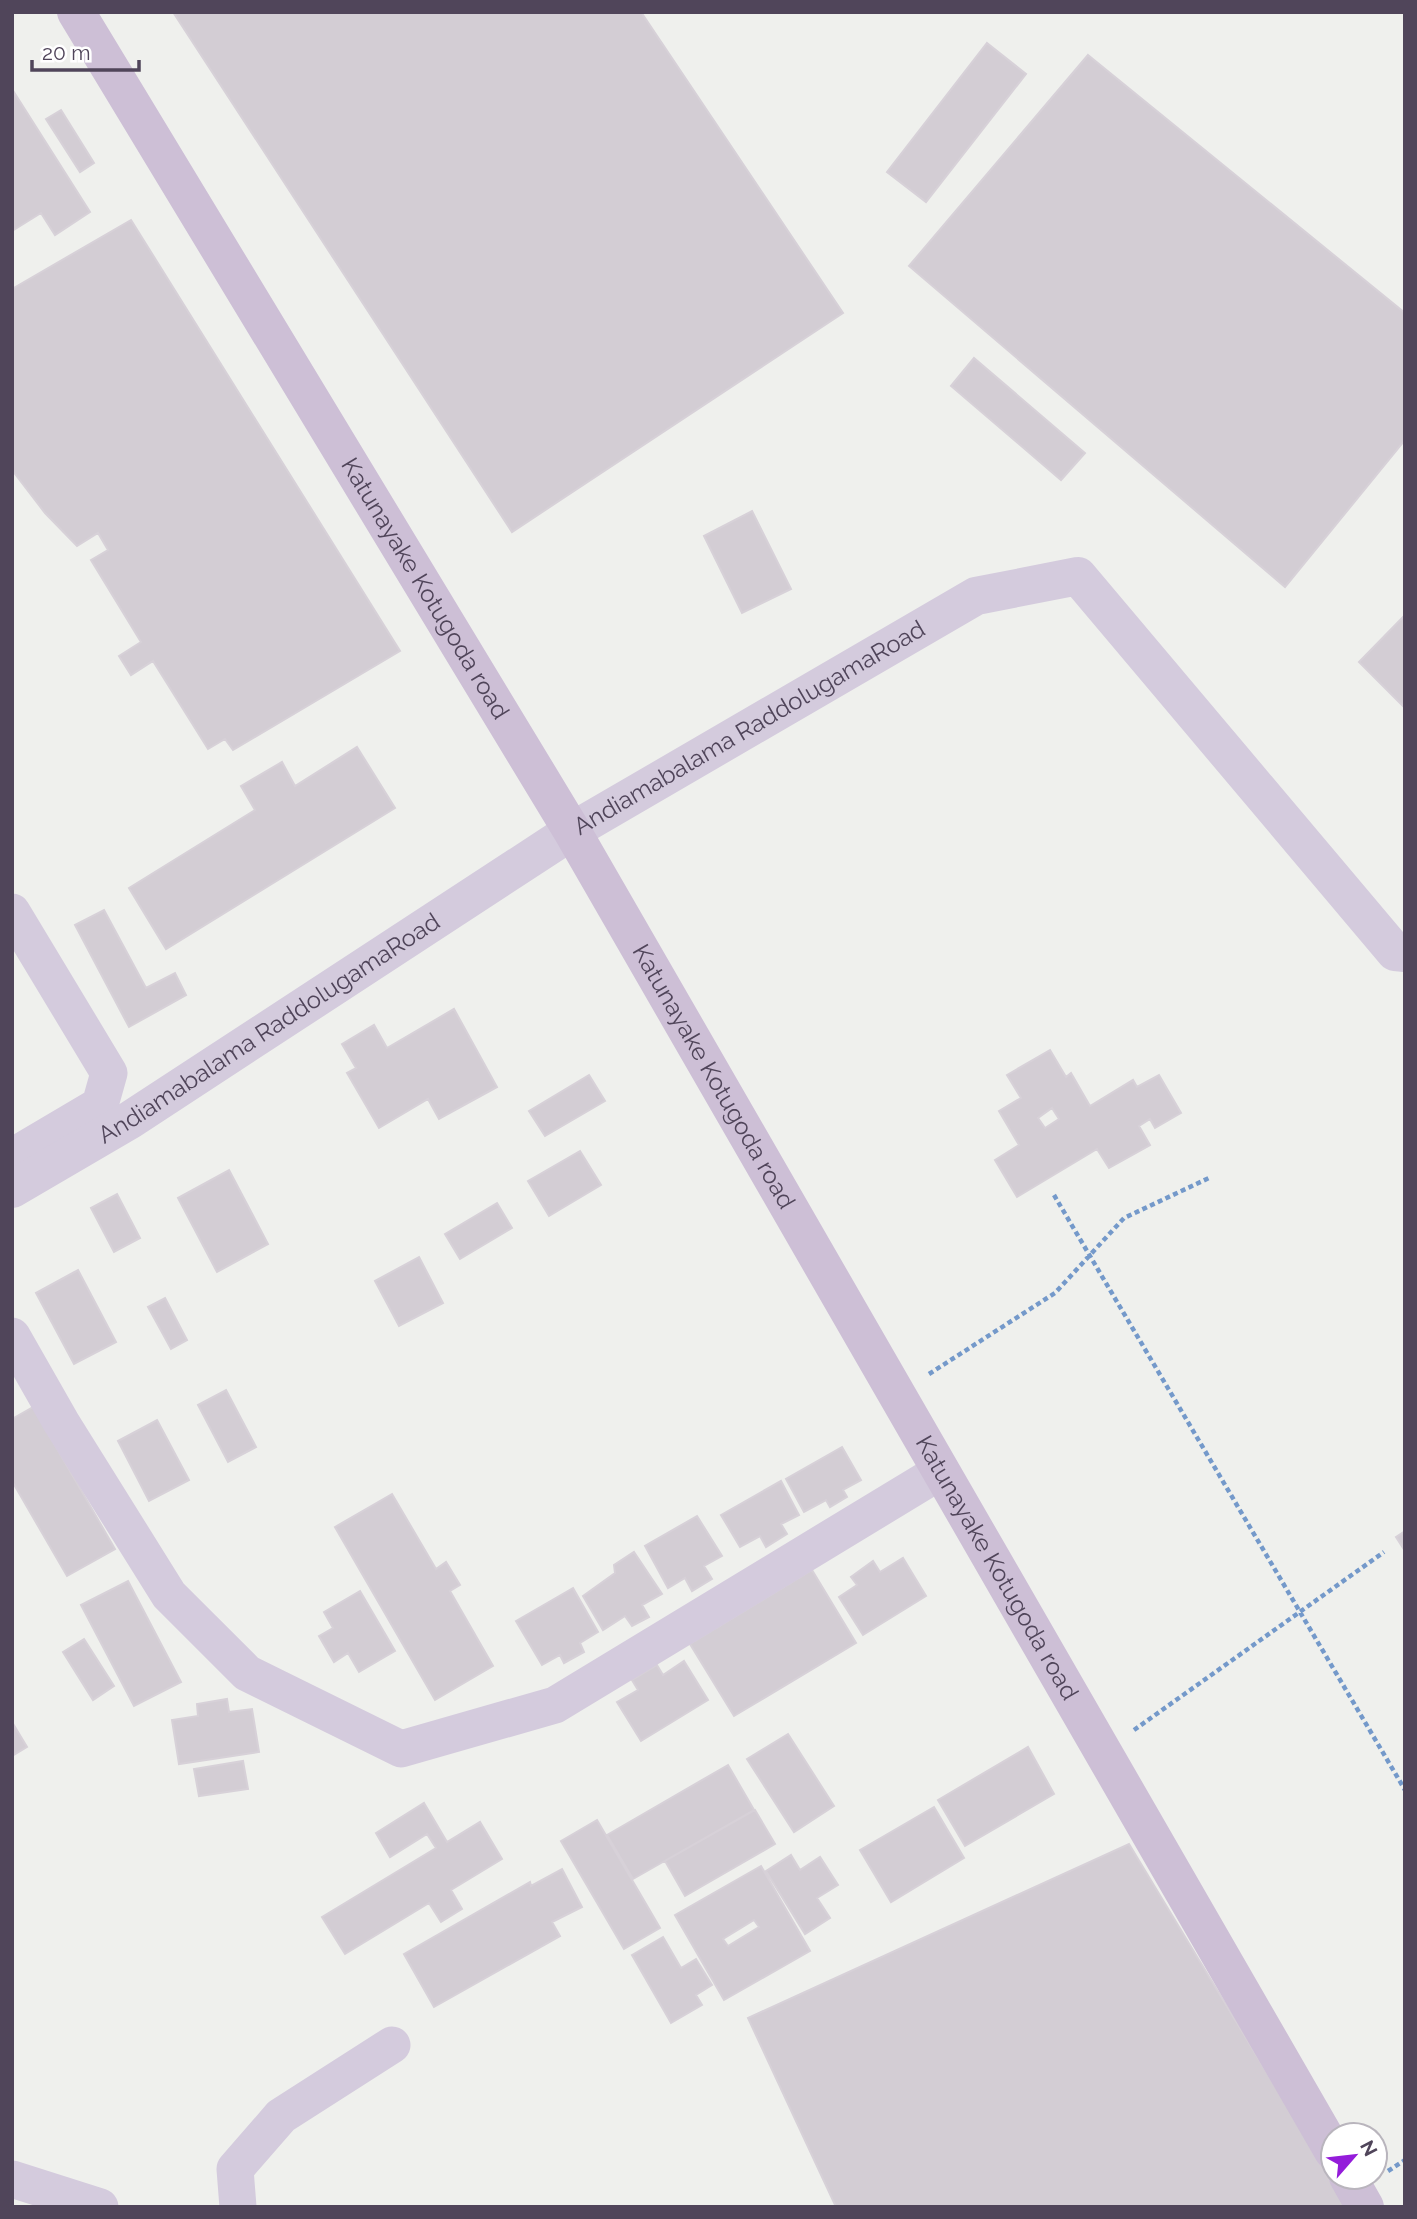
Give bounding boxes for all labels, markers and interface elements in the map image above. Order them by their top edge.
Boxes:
scale bar [32,28,138,72]
text: 20 m [42,40,90,65]
street label: Katunayake Kotugoda road [335,452,516,724]
street label: Andiamabalama RaddolugamaRoad [568,614,930,841]
street label: Andiamabalama RaddolugamaRoad [93,907,445,1150]
street label: Katunayake Kotugoda road [626,939,802,1214]
street label: Katunayake Kotugoda road [910,1430,1085,1705]
north arrow [1319,2121,1389,2191]
text: N [1356,2136,1382,2160]

